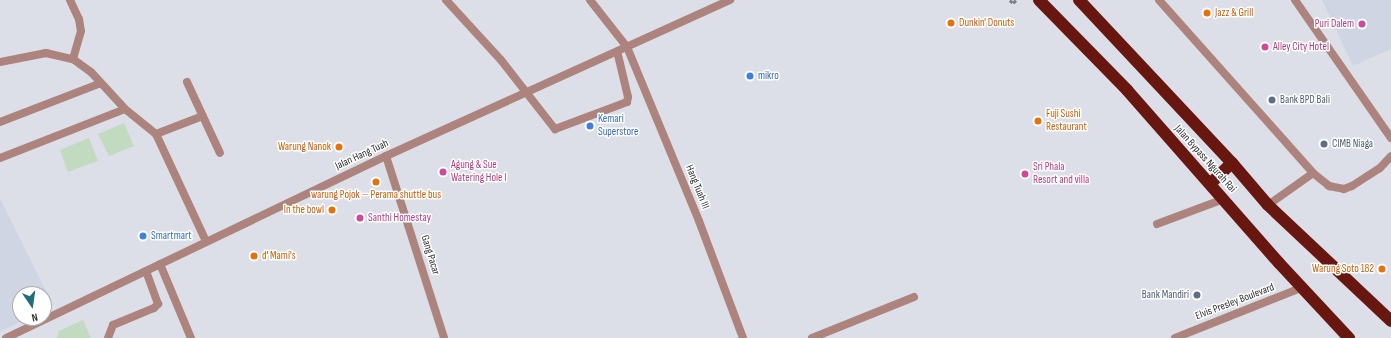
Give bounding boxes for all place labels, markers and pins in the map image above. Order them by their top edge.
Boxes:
place label: Jazz & Grill [1215,6,1253,20]
marker: Jazz & Grill [1202,8,1212,18]
place label: Dunkin' Donuts [959,16,1014,30]
place label: Puri Dalem [1315,17,1354,31]
marker: Dunkin' Donuts [946,18,956,28]
marker: Puri Dalem [1357,19,1367,29]
place label: Alley City Hotel [1273,40,1329,54]
marker: Alley City Hotel [1260,42,1270,52]
place label: mikro [758,69,779,83]
marker: mikro [745,71,755,81]
place label: Bank BPD Bali [1280,93,1330,107]
marker: Bank BPD Bali [1267,95,1277,105]
place label: Fuji Sushi Restaurant [1046,108,1087,134]
place label: Kemari Superstore [598,113,638,139]
marker: Fuji Sushi Restaurant [1033,116,1043,126]
marker: Kemari Superstore [585,121,595,131]
place label: CIMB Niaga [1332,137,1373,151]
marker: CIMB Niaga [1319,139,1329,149]
place label: Warung Nanok [278,140,331,154]
marker: Warung Nanok [334,142,344,152]
place label: Agung & Sue Watering Hole I [451,159,506,185]
place label: Sri Phala Resort and villa [1033,161,1089,187]
marker: Agung & Sue Watering Hole I [438,167,448,177]
marker: Sri Phala Resort and villa [1020,169,1030,179]
marker: warung Pojok — Perama shuttle bus [371,177,381,187]
place label: warung Pojok — Perama shuttle bus [311,188,441,202]
place label: In the bowl [284,203,324,217]
marker: In the bowl [327,205,337,215]
place label: Santhi Homestay [368,211,431,225]
marker: Santhi Homestay [355,213,365,223]
place label: Smartmart [151,229,192,243]
marker: Smartmart [138,231,148,241]
place label: d' Mami's [262,249,296,263]
marker: d' Mami's [249,251,259,261]
place label: Warung Soto 182 [1312,262,1374,276]
marker: Warung Soto 182 [1377,264,1387,274]
place label: Bank Mandiri [1142,288,1189,302]
marker: Bank Mandiri [1192,290,1202,300]

